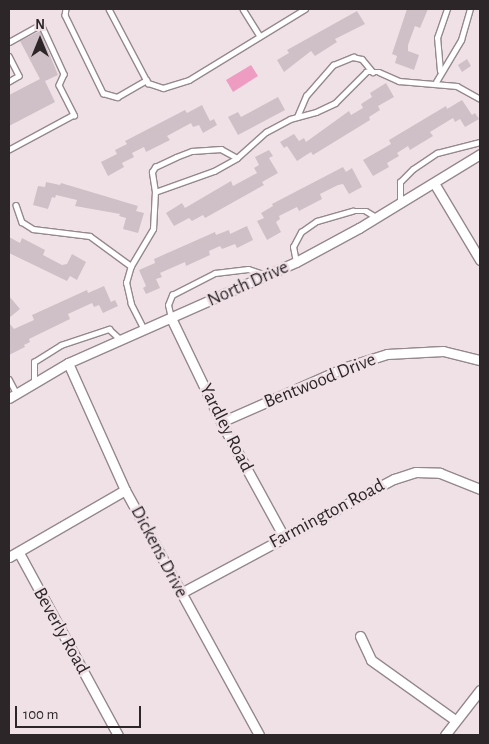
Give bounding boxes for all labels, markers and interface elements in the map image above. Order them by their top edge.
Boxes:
north arrow [15,15,65,65]
text: N [35,18,45,32]
street label: North Drive [204,256,292,312]
street label: Bentwood Drive [261,348,379,414]
street label: Yardley Road [194,380,258,476]
street label: Farmington Road [266,474,388,554]
street label: Dickens Drive [125,502,193,602]
street label: Beverly Road [28,584,94,678]
scale bar [18,696,144,728]
text: 100 m [23,707,58,722]

